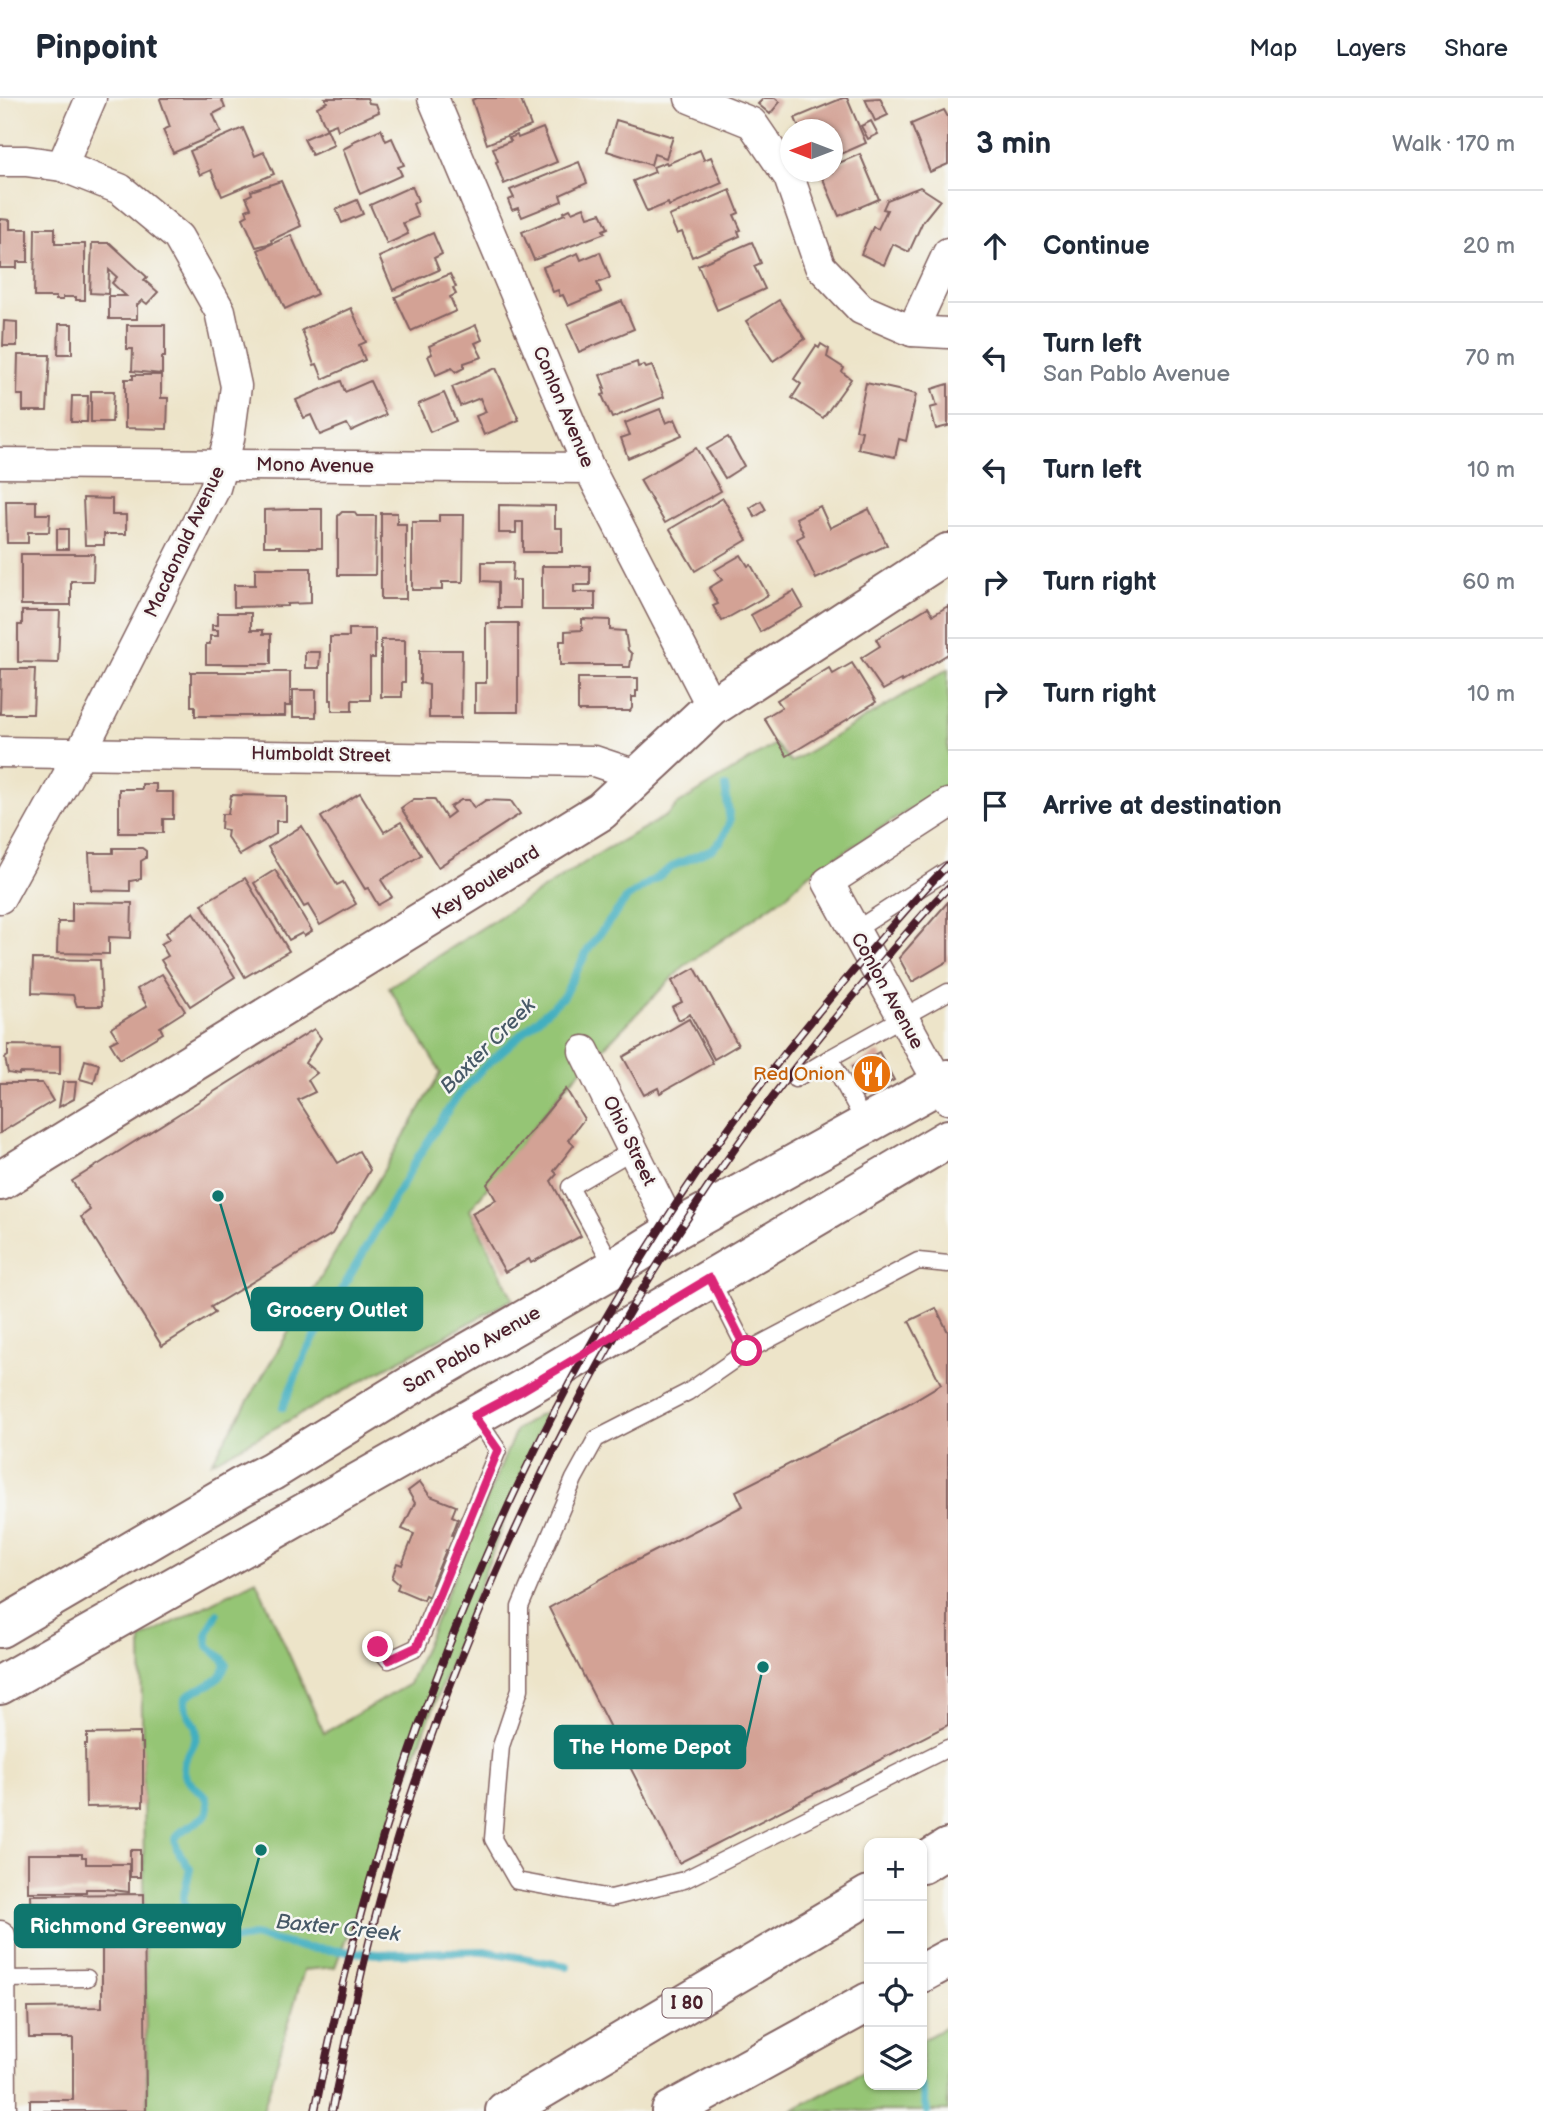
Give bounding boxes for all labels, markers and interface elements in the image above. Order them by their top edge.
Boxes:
text: Pinpoint [35,28,157,68]
text: Map [1249,34,1297,63]
text: Layers [1335,34,1406,63]
text: Share [1444,34,1508,63]
north arrow [780,119,843,182]
text: 3 min [976,126,1051,162]
text: Walk · 170 m [1392,130,1515,158]
icon: ahead [976,227,1014,265]
text: Continue [1043,231,1150,262]
text: 20 m [1463,232,1515,260]
text: Turn left [1043,329,1142,360]
icon: left [976,339,1014,377]
street label: Conlon Avenue [527,343,599,471]
text: 70 m [1465,344,1515,372]
text: San Pablo Avenue [1043,360,1230,388]
icon: left [976,451,1014,489]
street label: Mono Avenue [256,453,374,479]
text: Turn left [1043,455,1142,486]
text: 10 m [1467,456,1515,484]
street label: Macdonald Avenue [140,463,230,621]
icon: right [976,563,1014,601]
text: Turn right [1043,567,1156,598]
text: 60 m [1462,568,1515,596]
icon: right [976,675,1014,713]
text: Turn right [1043,679,1156,710]
text: 10 m [1467,680,1515,708]
street label: Humboldt Street [251,742,391,768]
icon: arrive [976,787,1014,825]
text: Arrive at destination [1043,791,1282,822]
street label: Key Boulevard [428,841,544,925]
street label: Conlon Avenue [846,929,928,1053]
water label: Baxter Creek [435,993,541,1099]
restaurant icon: Red Onion [851,1053,893,1095]
place label: Red Onion [753,1063,845,1086]
street label: Ohio Street [597,1092,661,1190]
callout: Grocery Outlet [252,1288,422,1330]
text: Grocery Outlet [267,1298,407,1323]
street label: San Pablo Avenue [399,1301,545,1399]
route start [731,1335,762,1366]
route end [362,1631,393,1662]
callout: The Home Depot [555,1726,745,1768]
text: The Home Depot [569,1735,731,1760]
map controls [864,1838,927,2090]
button: + [864,1838,927,1901]
button: − [864,1901,927,1964]
callout: Richmond Greenway [15,1905,240,1947]
water label: Baxter Creek [275,1909,402,1947]
text: Richmond Greenway [30,1914,227,1939]
button: locate [864,1964,927,2027]
road number: I 80 [662,1989,712,2018]
button: layers [864,2027,927,2090]

